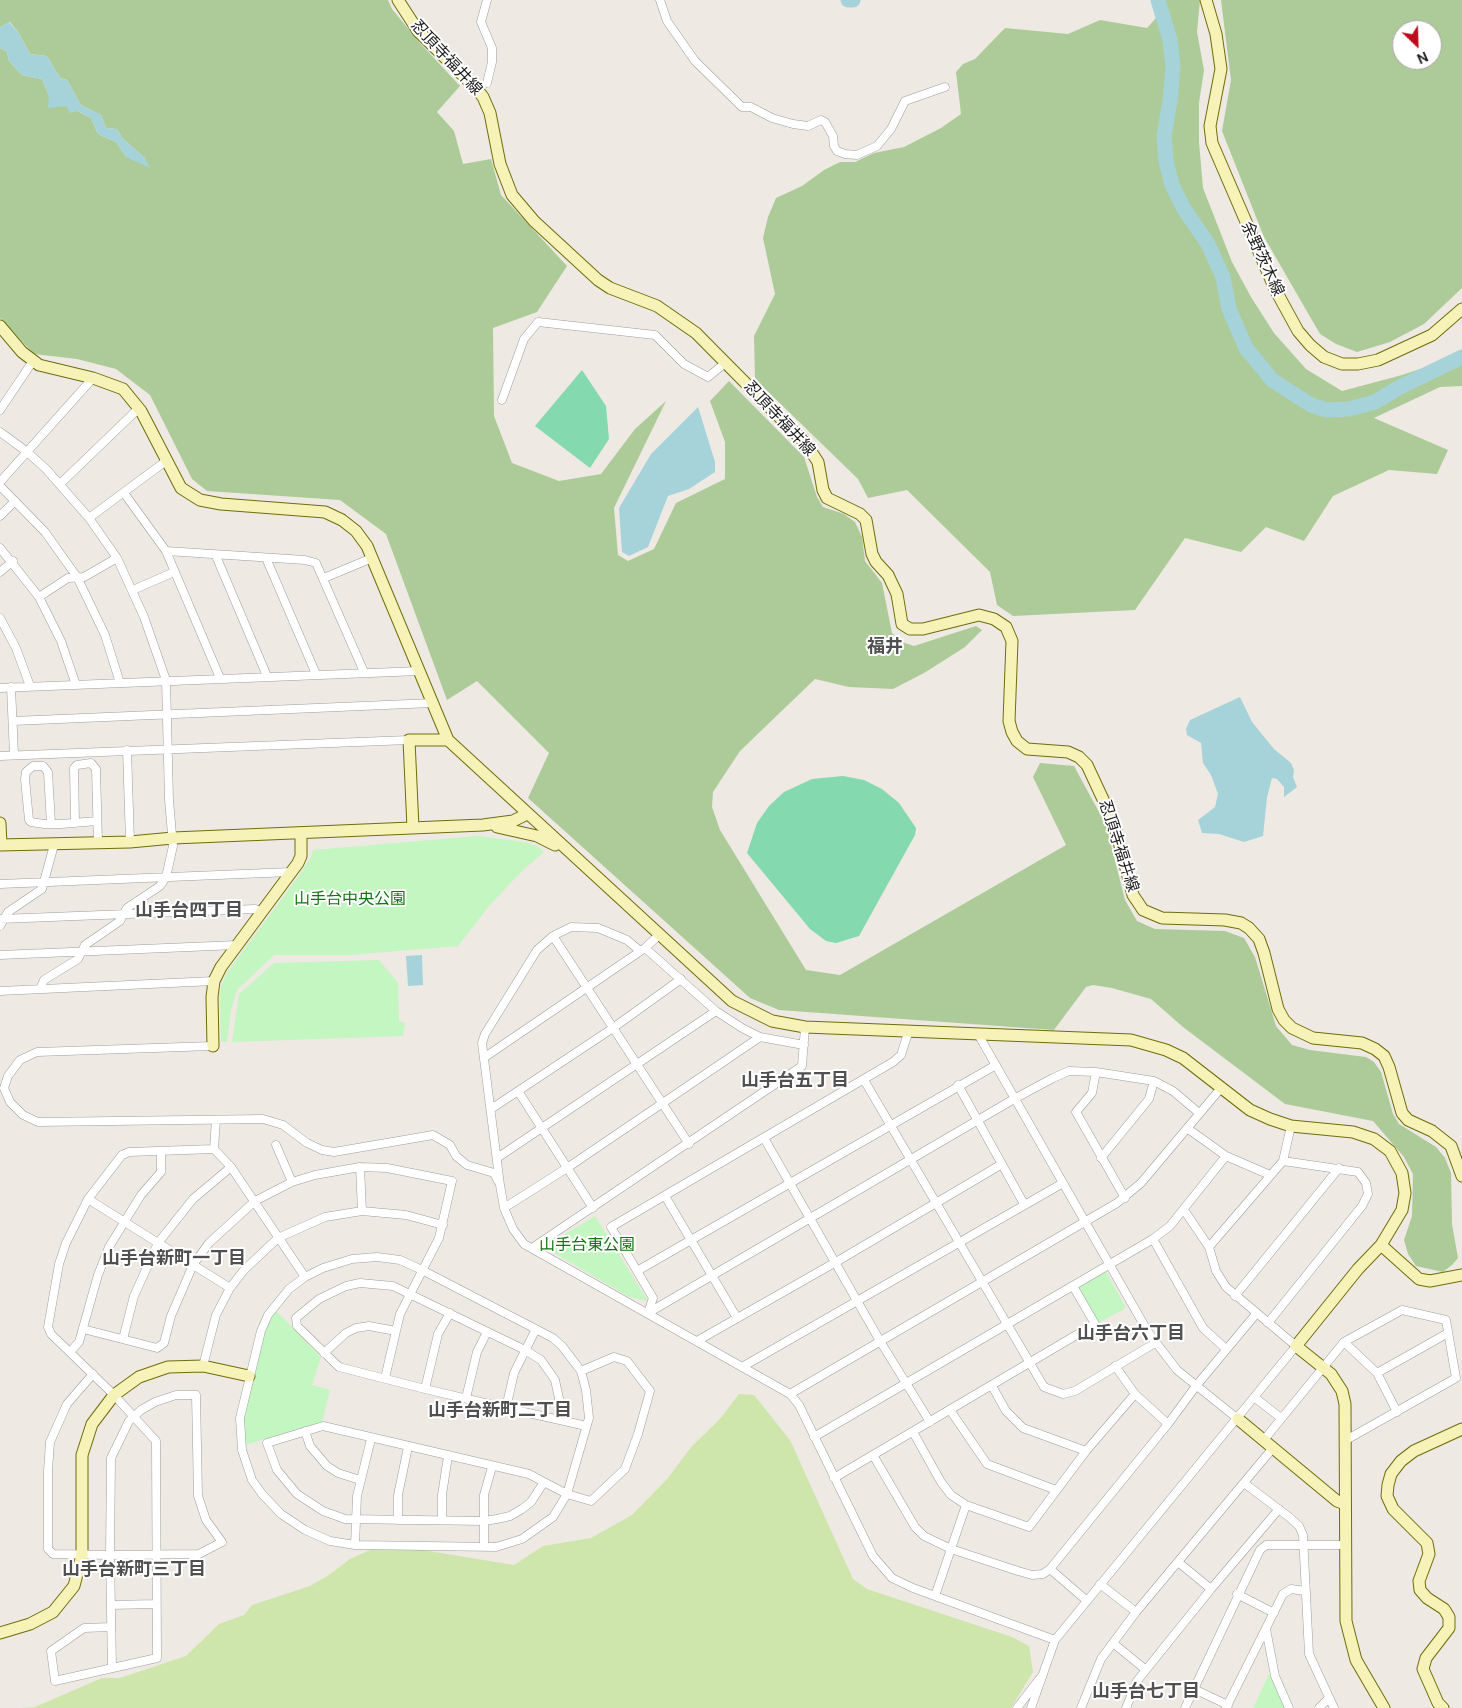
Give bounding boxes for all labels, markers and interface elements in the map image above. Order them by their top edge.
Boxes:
street label: 忍頂寺福井線 [406,16,486,100]
north arrow [1392,20,1442,70]
text: N [1414,47,1431,68]
street label: 余野茨木線 [1236,219,1288,299]
street label: 忍頂寺福井線 [739,377,819,461]
district label: 福井 [867,636,903,658]
street label: 忍頂寺福井線 [1094,797,1142,895]
park label: 山手台中央公園 [294,890,406,910]
district label: 山手台四丁目 [135,900,243,922]
district label: 山手台五丁目 [741,1070,849,1092]
park label: 山手台東公園 [539,1236,635,1256]
district label: 山手台新町一丁目 [102,1248,246,1270]
district label: 山手台六丁目 [1077,1323,1185,1345]
district label: 山手台新町二丁目 [428,1400,572,1422]
district label: 山手台新町三丁目 [62,1559,206,1581]
district label: 山手台七丁目 [1092,1681,1200,1703]

